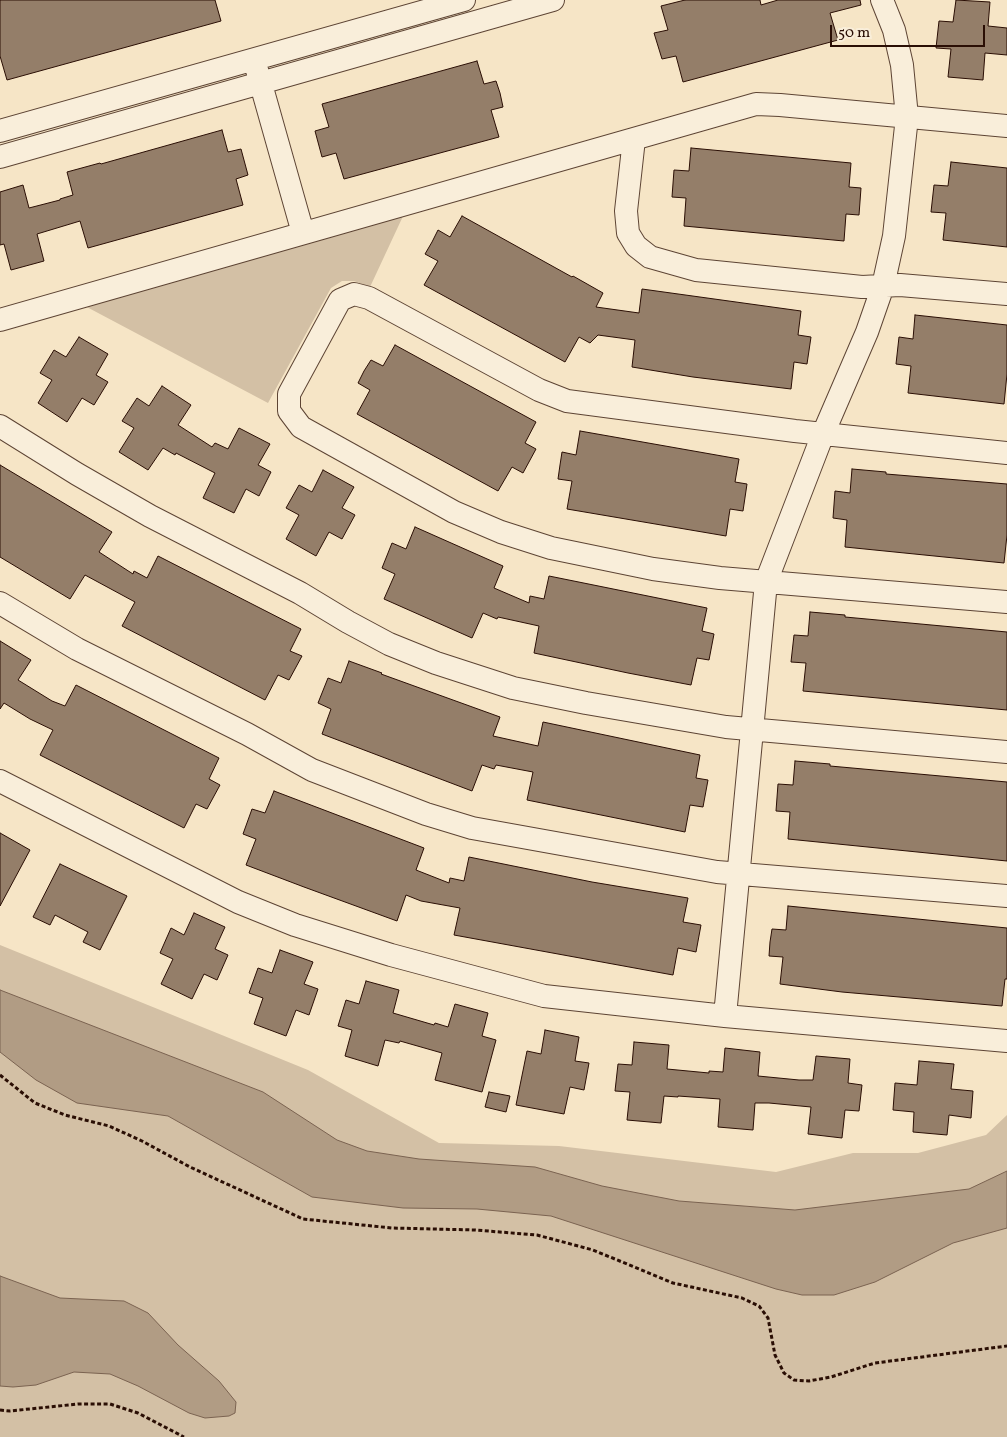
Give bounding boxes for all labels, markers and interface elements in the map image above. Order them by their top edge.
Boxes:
scale bar [832,15,987,47]
text: 50 m [838,23,870,44]

